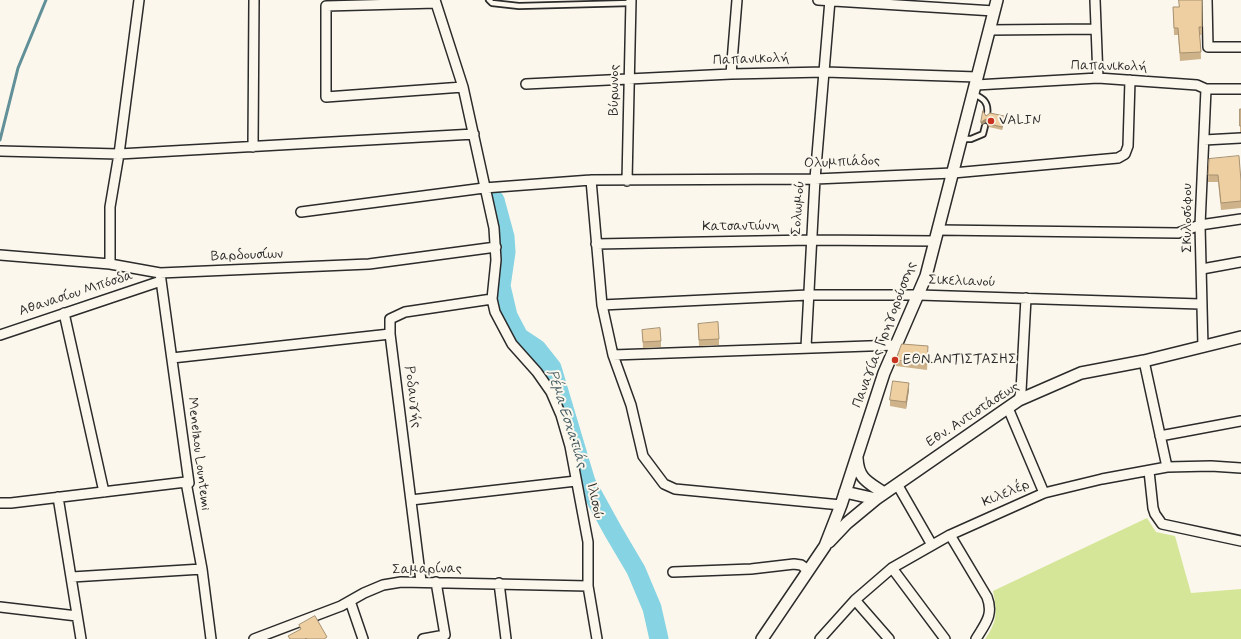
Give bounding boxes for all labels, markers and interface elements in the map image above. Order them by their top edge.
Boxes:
street label: Παπανικολή [713,50,789,70]
street label: Παπανικολή [1071,58,1147,76]
street label: Βύρωνος [606,64,624,116]
place label: VALIN [999,113,1041,129]
marker: VALIN [986,116,996,126]
street label: Ολυμπιάδος [804,153,880,173]
street label: Σολωμού [789,180,809,236]
street label: Σκυλοσόφου [1180,183,1196,253]
street label: Κατσαντώνη [702,218,780,236]
street label: Βαρδουσίων [211,246,283,266]
street label: Παναγίας Γρηγορούσσης [849,259,921,411]
street label: Αθανασίου Μπόσδα [17,268,135,320]
street label: Σικελιανού [928,272,996,292]
place label: ΕΘΝ.ΑΝΤΙΣΤΑΣΗΣ [903,352,1017,368]
marker: ΕΘΝ.ΑΝΤΙΣΤΑΣΗΣ [890,355,900,365]
street label: Ροδαυγής [400,365,424,429]
water label: Ρέμα Εσχατιάς [542,368,590,470]
street label: Εθν. Αντιστάσεως [923,379,1023,451]
street label: Menelaou Lountemi [183,396,213,512]
street label: Κιλελέρ [980,477,1032,511]
street label: Ιλισού [582,481,606,521]
street label: Σαμαρίνας [392,561,462,579]

